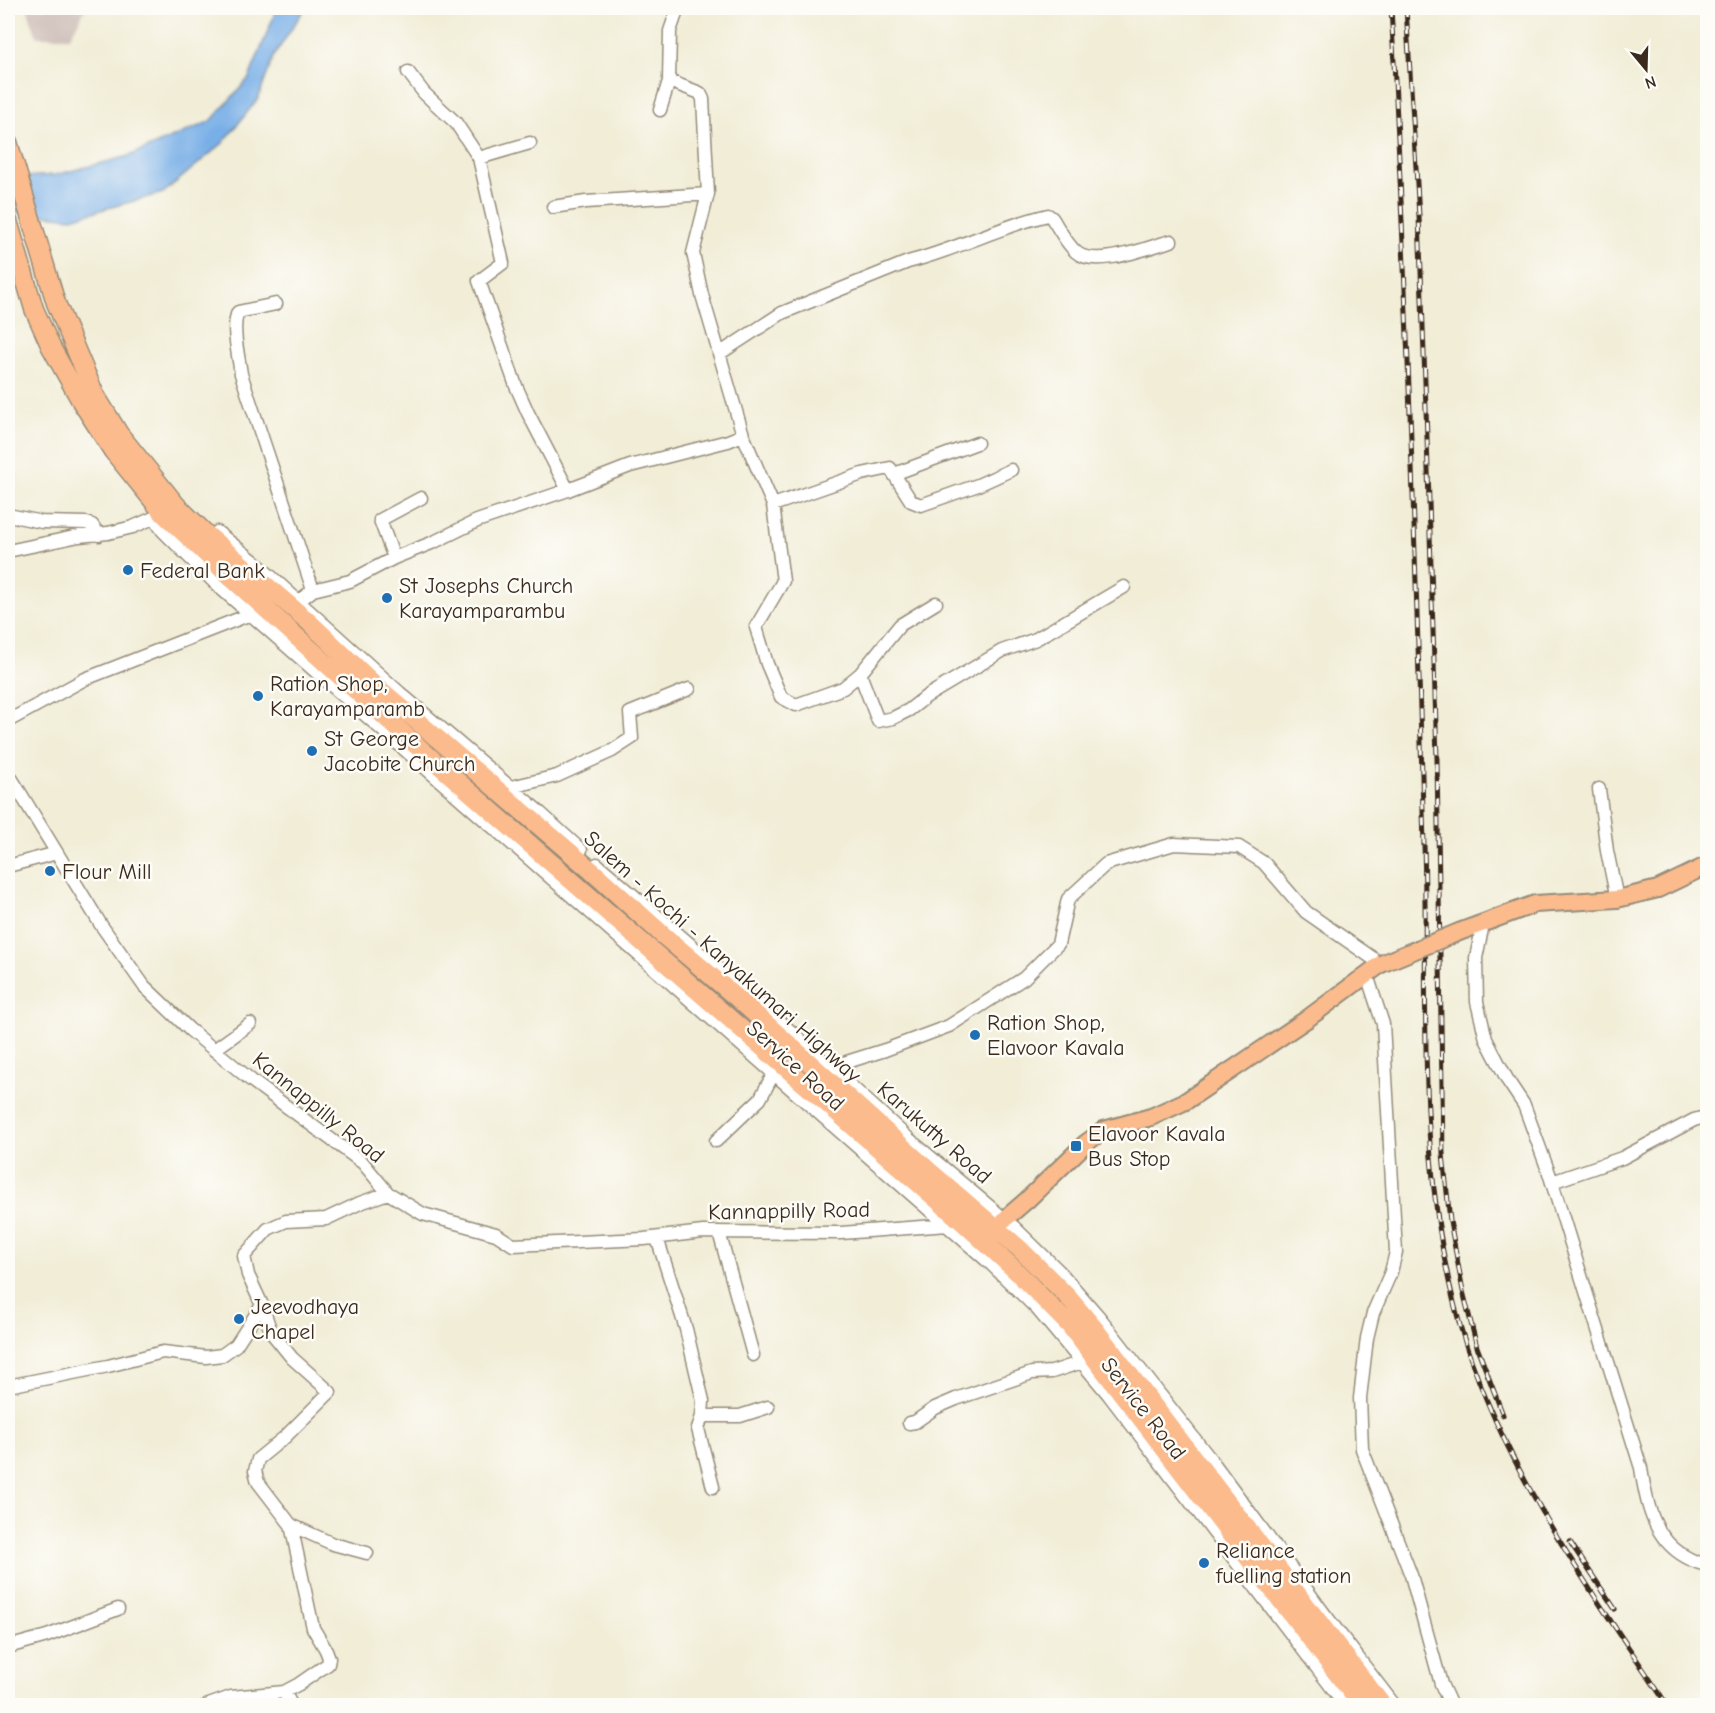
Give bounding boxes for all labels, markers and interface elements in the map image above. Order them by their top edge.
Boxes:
north arrow [1616,39,1676,99]
text: N [1643,72,1658,92]
place label: Federal Bank [140,558,265,584]
marker: Federal Bank [121,563,135,577]
place label: St Josephs Church Karayamparambu [399,573,573,624]
marker: St Josephs Church Karayamparambu [380,591,394,605]
place label: Ration Shop, Karayamparamb [270,671,425,722]
marker: Ration Shop, Karayamparamb [251,689,265,703]
place label: St George Jacobite Church [324,726,475,777]
marker: St George Jacobite Church [305,744,319,758]
street label: Salem - Kochi - Kanyakumari Highway [579,825,866,1088]
place label: Flour Mill [62,859,152,885]
marker: Flour Mill [43,864,57,878]
place label: Ration Shop, Elavoor Kavala [987,1010,1125,1061]
street label: Service Road [741,1015,850,1116]
marker: Ration Shop, Elavoor Kavala [968,1028,982,1042]
street label: Kannappilly Road [247,1047,390,1169]
street label: Karukutty Road [872,1076,997,1189]
place label: Elavoor Kavala Bus Stop [1088,1121,1226,1172]
marker: Elavoor Kavala Bus Stop [1069,1139,1083,1153]
street label: Kannappilly Road [708,1197,870,1225]
place label: Jeevodhaya Chapel [251,1294,359,1345]
marker: Jeevodhaya Chapel [232,1312,246,1326]
street label: Service Road [1095,1352,1191,1465]
place label: Reliance fuelling station [1215,1538,1351,1589]
marker: Reliance fuelling station [1197,1556,1211,1570]

